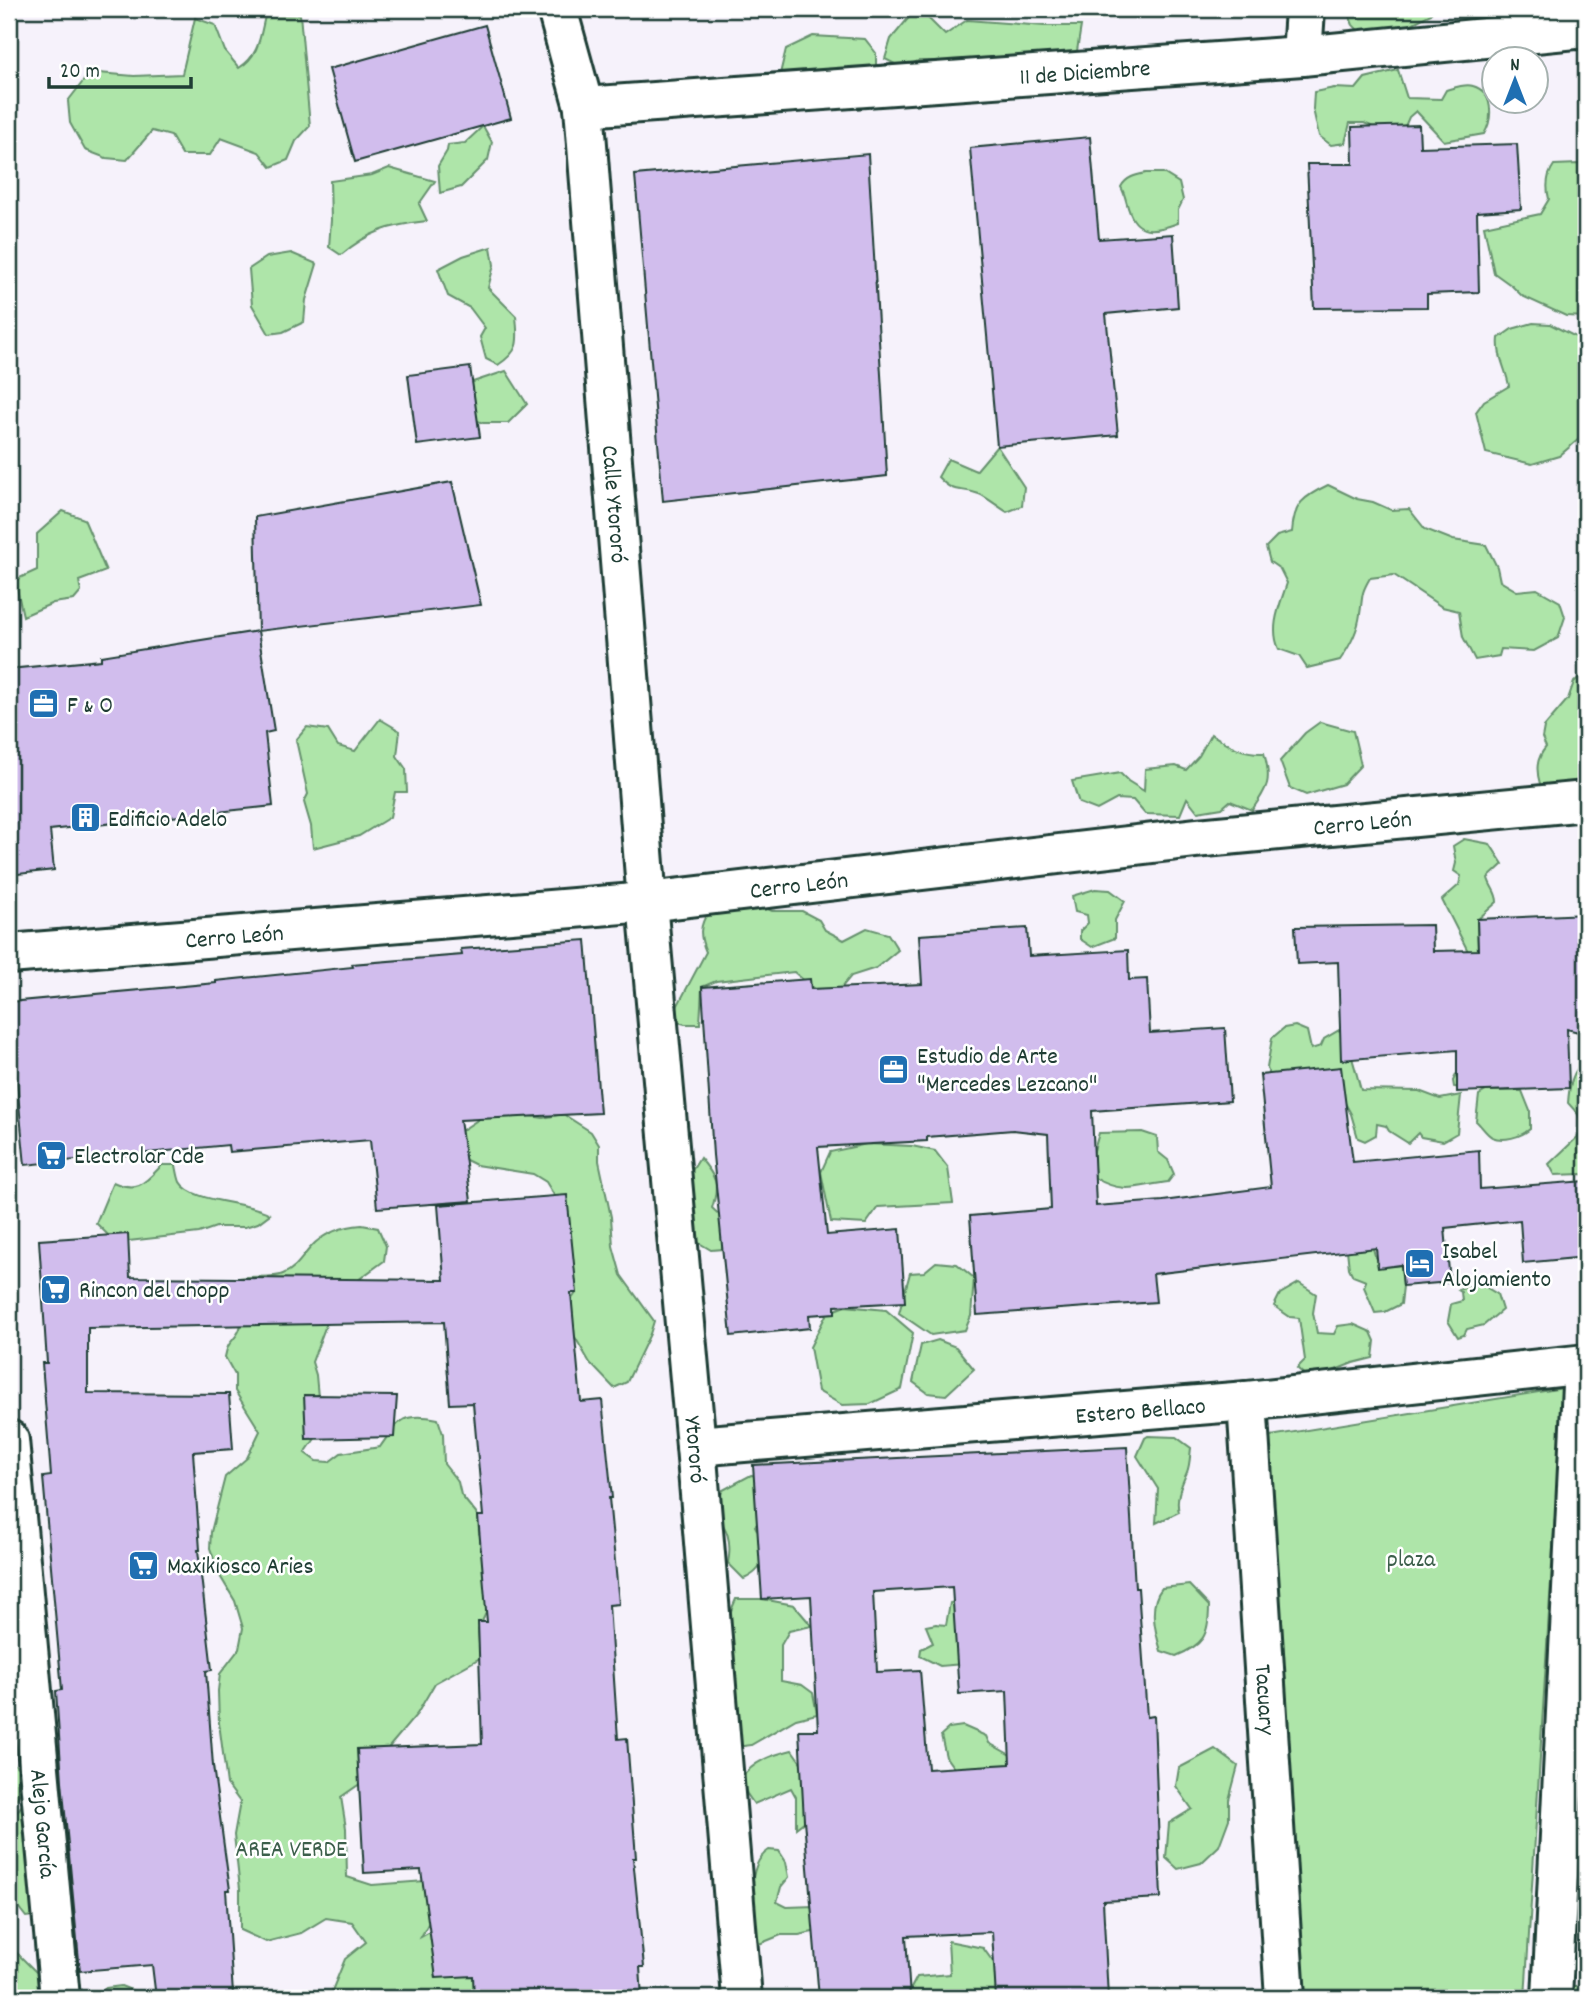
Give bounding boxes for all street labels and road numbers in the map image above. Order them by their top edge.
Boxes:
street label: 11 de Diciembre [1018,53,1152,96]
street label: Calle Ytororó [591,444,634,565]
street label: Cerro León [1312,804,1413,847]
street label: Cerro León [748,865,850,910]
street label: Cerro León [184,918,285,960]
street label: Estero Bellaco [1074,1390,1207,1435]
street label: Ytororó [673,1415,713,1485]
street label: Tacuary [1244,1663,1282,1737]
street label: Alejo García [19,1768,63,1880]

